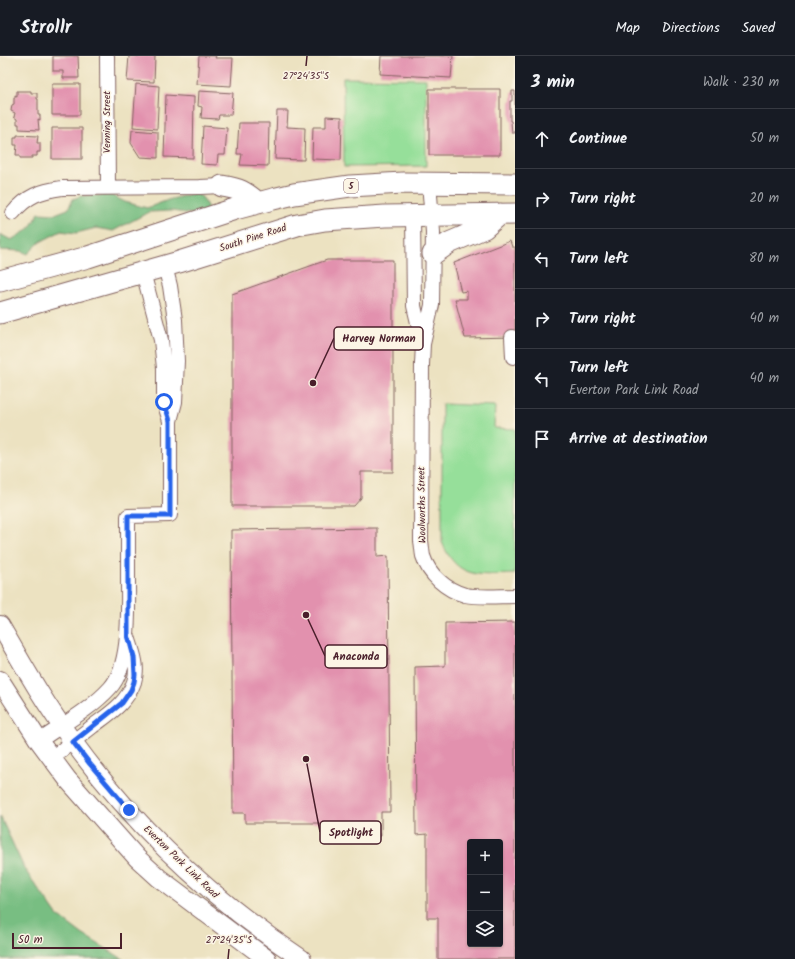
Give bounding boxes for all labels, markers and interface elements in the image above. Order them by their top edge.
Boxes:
text: Strollr [20,13,72,43]
text: Map [615,17,640,39]
text: Directions [662,17,720,39]
text: Saved [742,17,775,39]
text: 27°24'35"S [283,68,330,84]
text: 3 min [531,69,575,96]
text: Walk · 230 m [703,72,779,93]
street label: Venning Street [99,91,115,153]
text: Continue [569,127,627,151]
icon: ahead [531,128,553,150]
text: 50 m [750,128,779,149]
road number: 5 [344,179,358,193]
text: Turn right [569,187,636,211]
icon: right [531,188,553,210]
text: 20 m [749,188,779,209]
street label: South Pine Road [217,219,290,256]
text: Turn left [569,247,629,271]
icon: left [531,248,553,270]
text: 80 m [749,248,779,269]
text: Turn right [569,307,636,331]
icon: right [531,308,553,330]
text: 40 m [750,308,779,329]
callout: Harvey Norman [334,327,423,350]
text: Harvey Norman [342,330,416,348]
text: Turn left [569,356,629,380]
icon: left [531,368,553,390]
text: 40 m [750,368,779,389]
text: Everton Park Link Road [569,380,699,401]
route start [155,393,173,411]
text: Arrive at destination [569,427,708,451]
icon: arrive [531,428,553,450]
street label: Woolworths Street [413,466,431,544]
callout: Anaconda [325,645,387,668]
text: Anaconda [333,648,380,666]
route end [120,801,138,819]
callout: Spotlight [320,821,381,844]
street label: Everton Park Link Road [140,822,223,903]
text: Spotlight [329,824,374,842]
map controls [467,839,503,947]
button: + [467,839,503,875]
button: − [467,875,503,911]
button: layers [467,911,503,947]
scale bar [12,931,122,950]
text: 50 m [18,931,43,949]
text: 27°24'35"S [206,932,253,948]

